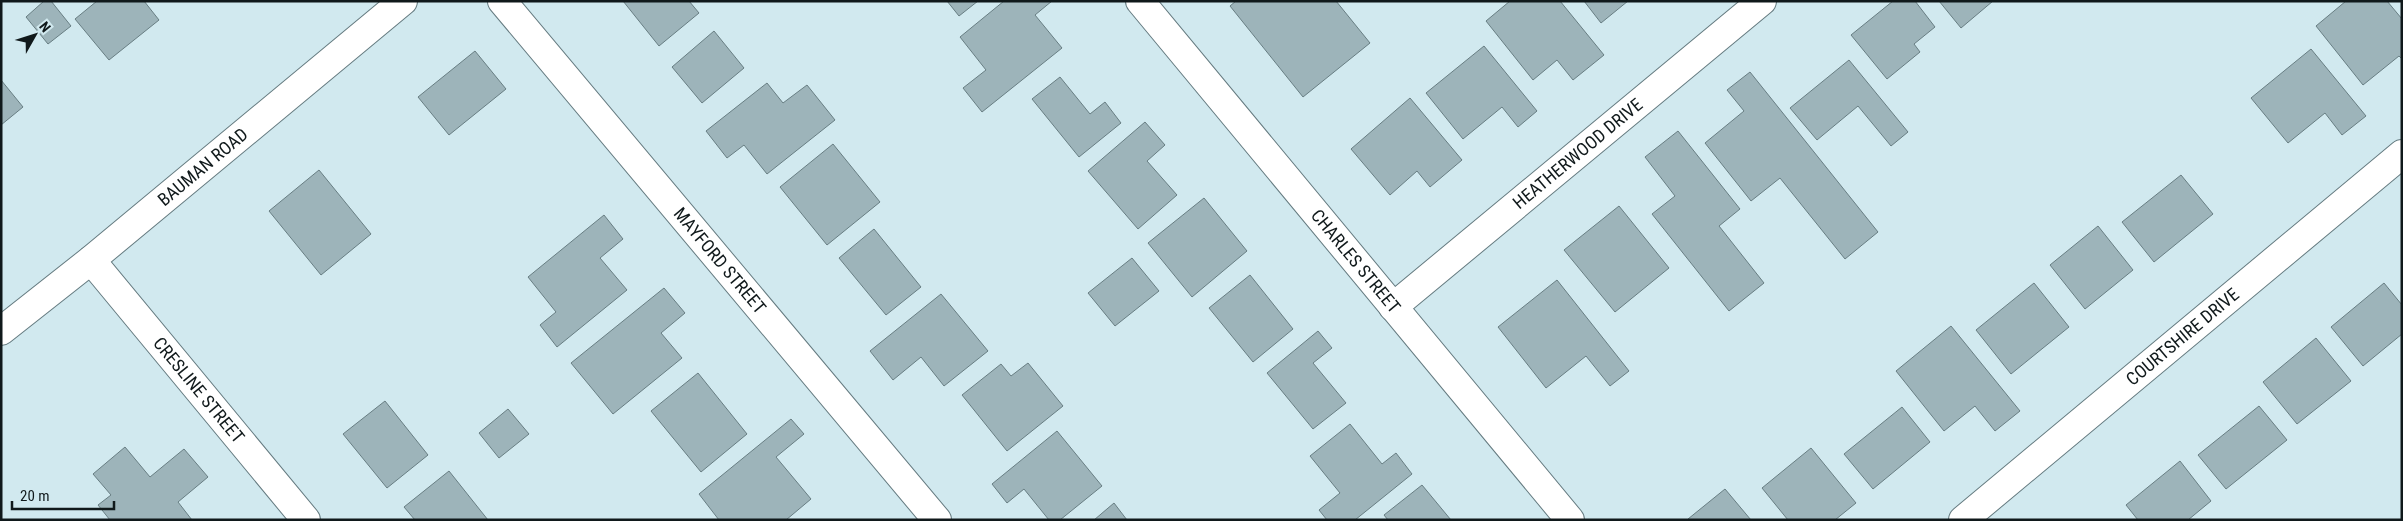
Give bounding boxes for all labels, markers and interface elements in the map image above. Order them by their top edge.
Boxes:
north arrow [10,10,60,60]
text: N [36,18,54,35]
street label: HEATHERWOOD DRIVE [1509,94,1646,213]
street label: BAUMAN ROAD [153,123,252,210]
street label: MAYFORD STREET [670,203,771,318]
street label: CHARLES STREET [1307,205,1405,317]
street label: COURTSHIRE DRIVE [2122,283,2243,389]
street label: CRESLINE STREET [149,333,249,447]
scale bar [12,478,115,510]
text: 20 m [20,487,50,505]

